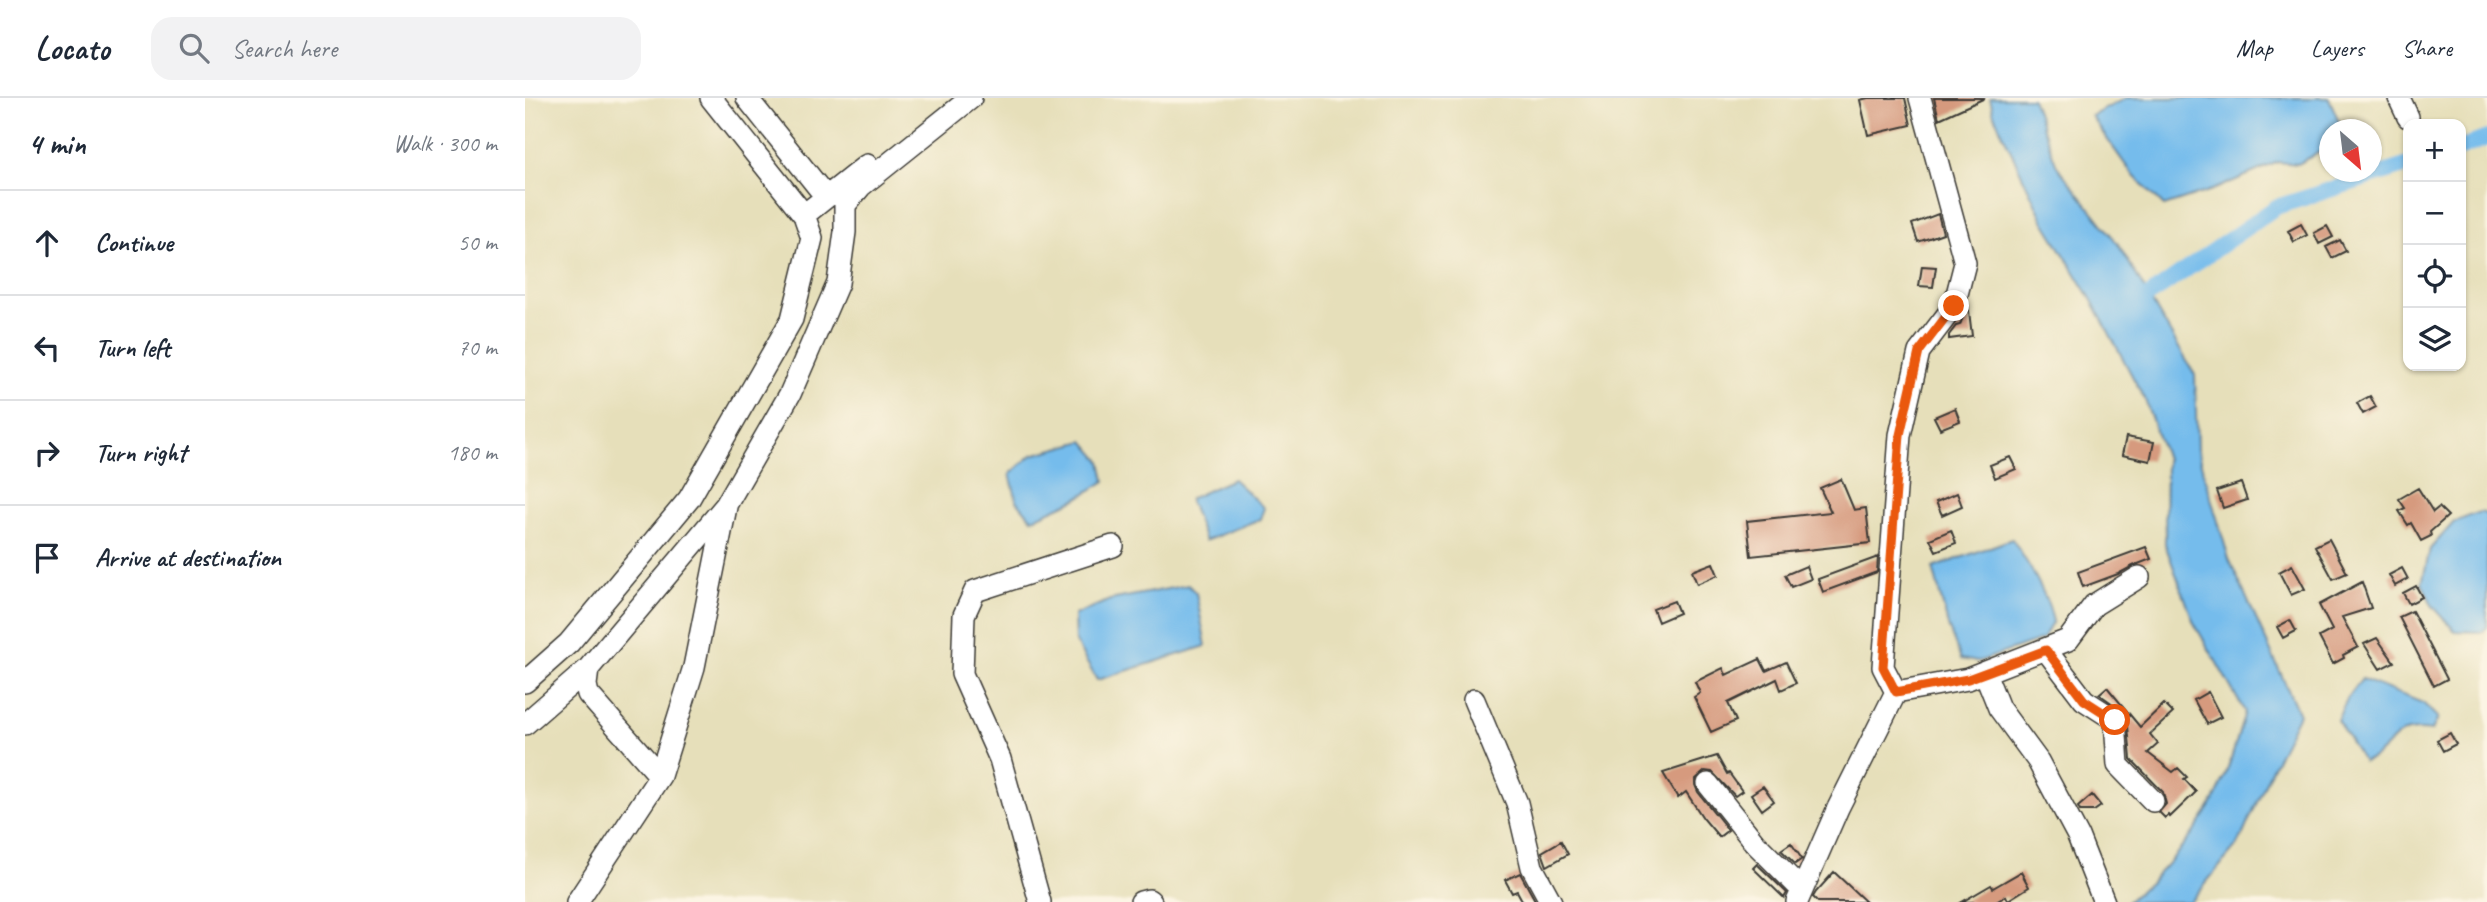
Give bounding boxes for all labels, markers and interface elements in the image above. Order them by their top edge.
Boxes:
search box [151,17,641,80]
text: Locato [35,27,109,69]
icon: search [175,29,213,67]
text: Search here [231,32,337,65]
text: Map [2236,33,2273,63]
text: Layers [2311,33,2364,63]
text: Share [2402,33,2452,63]
north arrow [2319,119,2382,182]
map controls [2403,119,2466,371]
button: + [2403,119,2466,182]
text: 4 min [28,125,85,163]
text: Walk · 300 m [393,129,497,158]
button: − [2403,182,2466,245]
icon: ahead [28,224,66,262]
text: Continue [95,226,173,259]
text: 50 m [458,228,497,257]
button: locate [2403,245,2466,308]
route end [1938,290,1969,321]
button: layers [2403,308,2466,371]
icon: left [28,329,66,367]
text: Turn left [95,331,170,364]
text: 70 m [458,333,497,362]
icon: right [28,434,66,472]
text: Turn right [95,436,186,469]
text: 180 m [448,438,497,467]
icon: arrive [28,539,66,577]
text: Arrive at destination [95,541,281,574]
route start [2099,704,2130,735]

